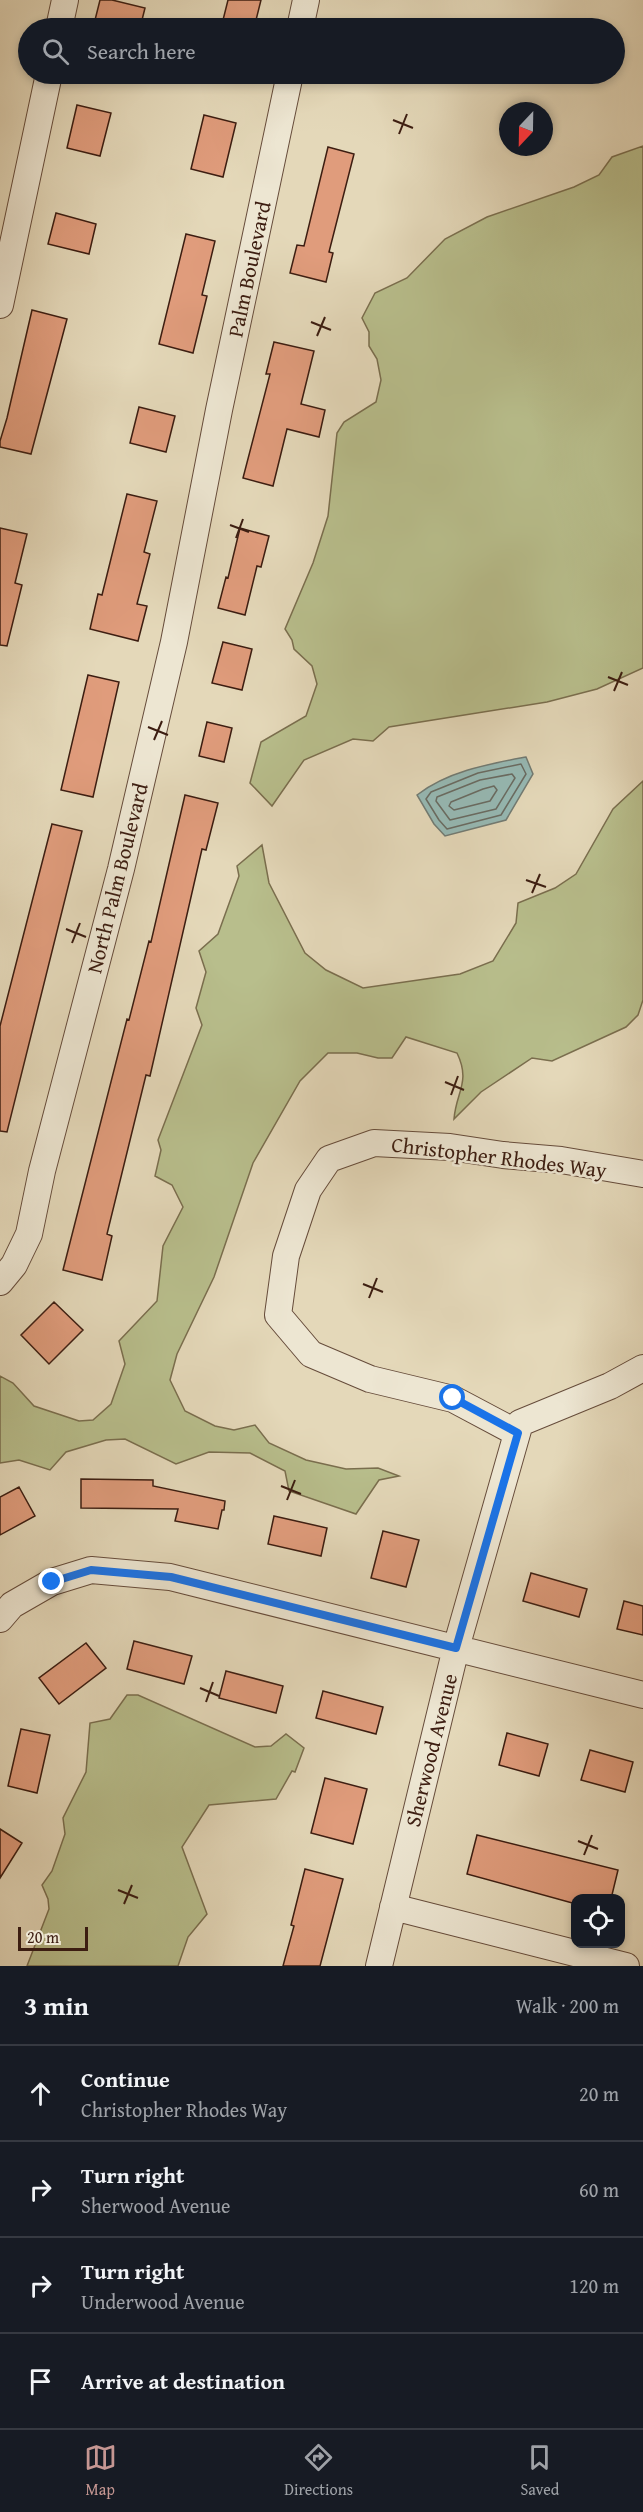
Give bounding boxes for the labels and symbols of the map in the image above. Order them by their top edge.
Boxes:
north arrow [499,102,553,156]
street label: Palm Boulevard [219,197,279,340]
street label: North Palm Boulevard [78,779,156,976]
street label: Christopher Rhodes Way [390,1128,609,1186]
route start [439,1384,465,1410]
route end [38,1568,64,1594]
street label: Sherwood Avenue [397,1670,465,1830]
scale bar [18,1924,88,1952]

